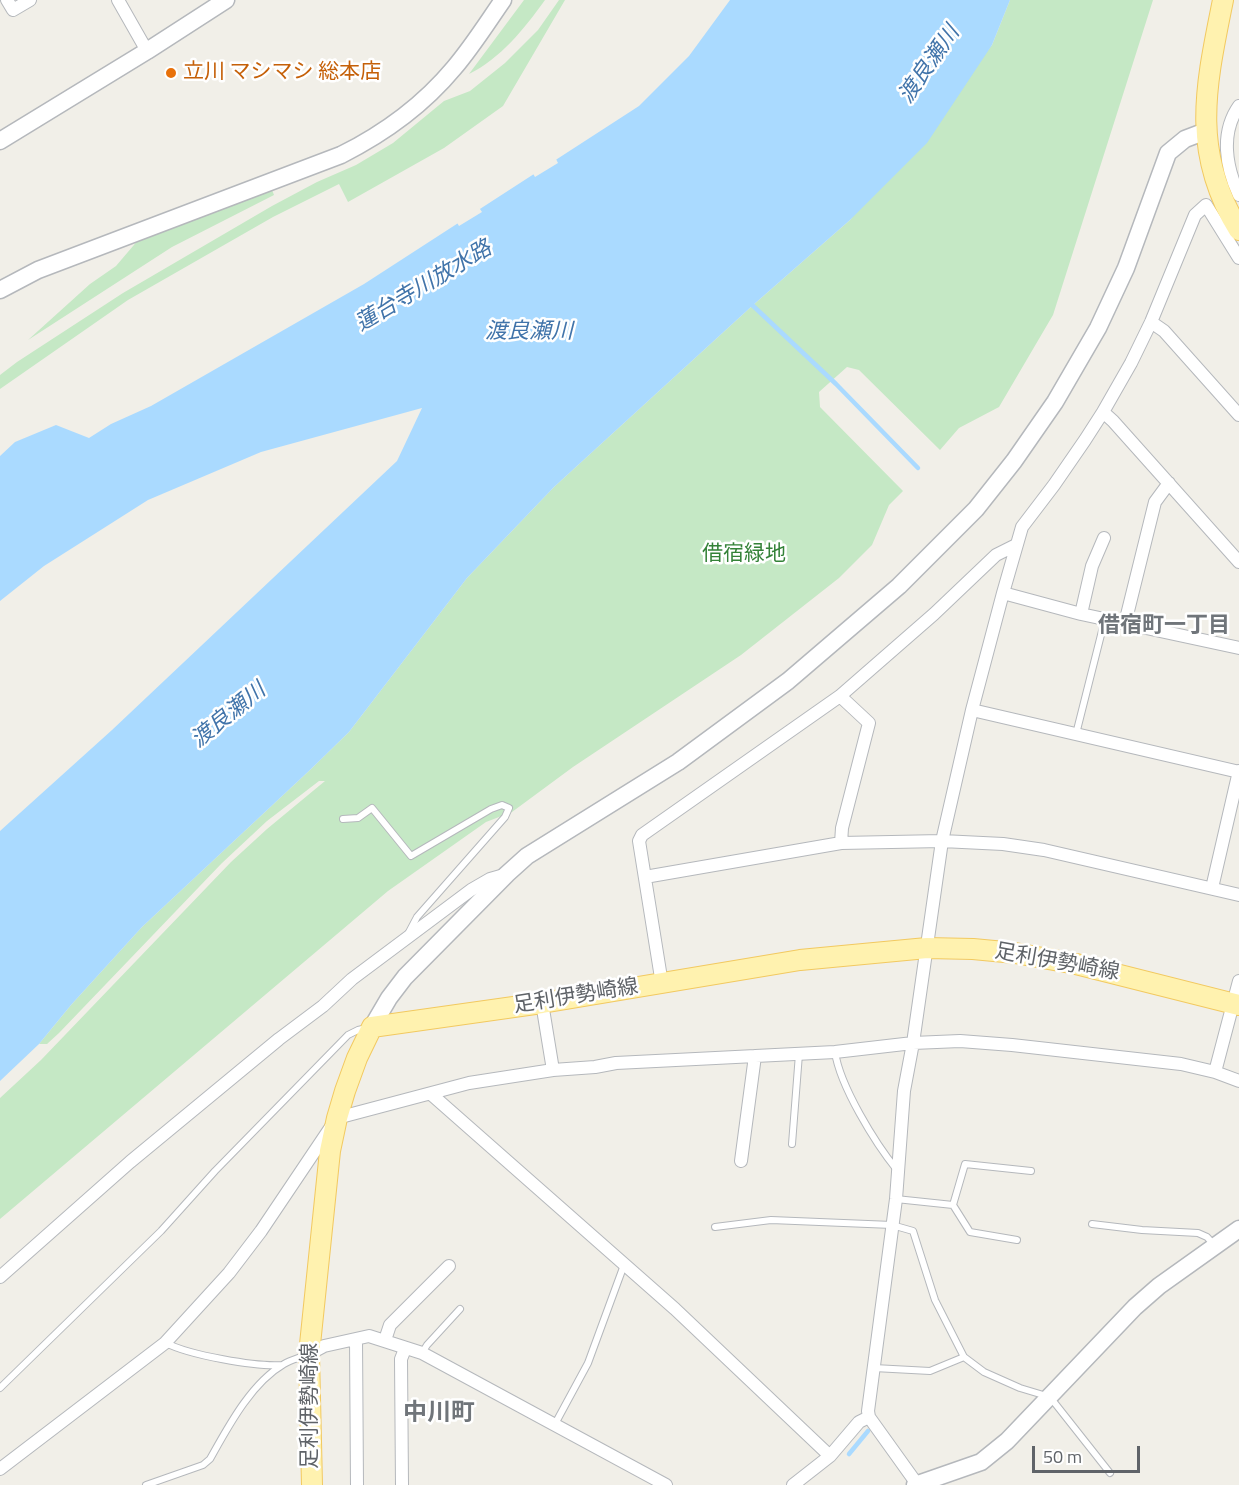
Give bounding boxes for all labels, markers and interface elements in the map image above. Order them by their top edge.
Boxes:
water label: 渡良瀬川 [894,21,966,109]
place label: 立川 マシマシ 総本店 [183,60,381,86]
marker: 立川 マシマシ 総本店 [164,66,178,80]
water label: 蓮台寺川放水路 [351,236,497,338]
water label: 渡良瀬川 [485,320,573,346]
park label: 借宿緑地 [702,542,786,568]
district label: 借宿町一丁目 [1098,614,1230,640]
water label: 渡良瀬川 [186,678,272,754]
street label: 足利伊勢崎線 [993,940,1121,986]
street label: 足利伊勢崎線 [512,975,640,1019]
street label: 足利伊勢崎線 [298,1343,324,1469]
district label: 中川町 [403,1400,475,1428]
scale bar [1035,1434,1143,1472]
text: 50 m [1043,1443,1082,1470]

